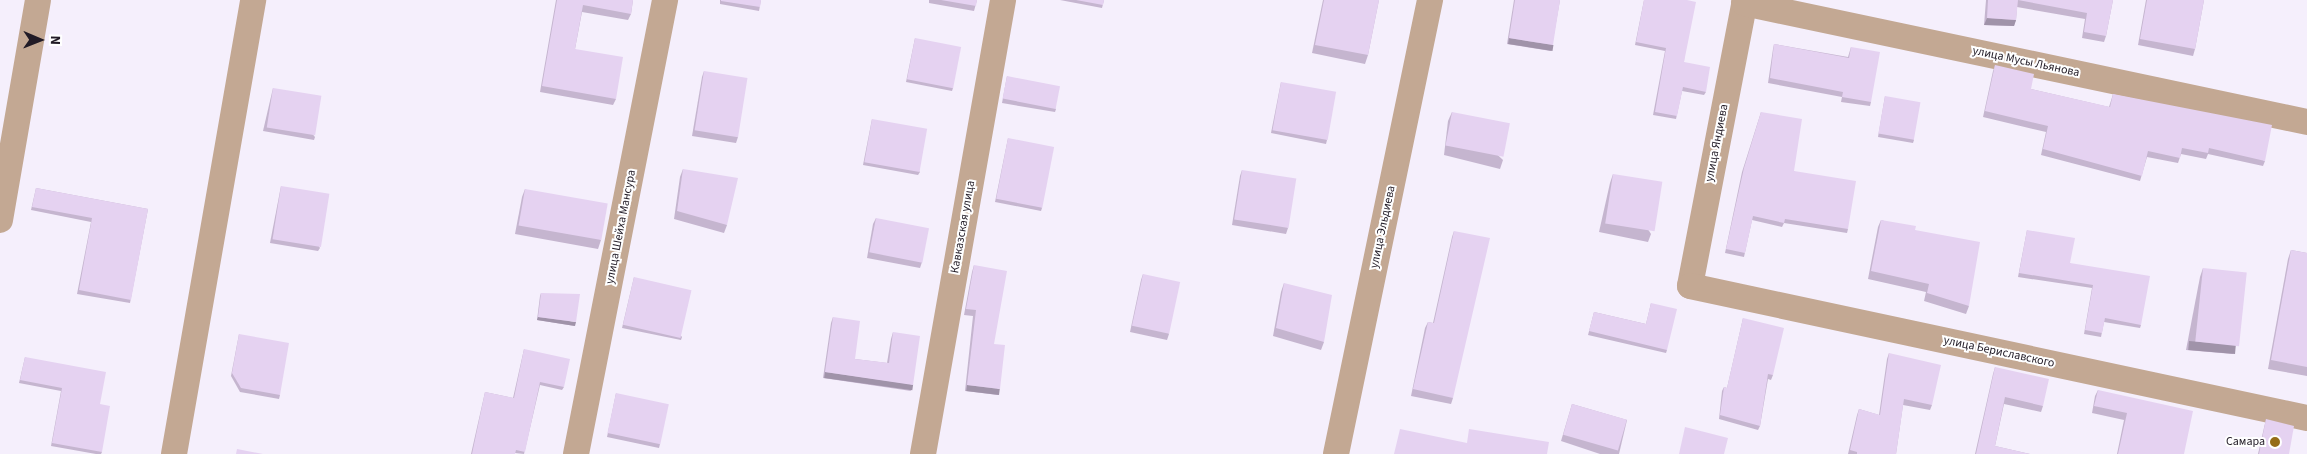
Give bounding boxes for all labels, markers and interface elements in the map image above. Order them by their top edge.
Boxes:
north arrow [15,15,65,65]
text: N [45,35,65,45]
street label: улица Мусы Льянова [1971,44,2081,80]
street label: улица Яндиева [1702,103,1732,183]
street label: улица Шейха Мансура [603,169,639,285]
street label: Кавказская улица [948,180,978,274]
street label: улица Эльдиева [1367,184,1399,270]
street label: улица Бериславского [1942,333,2056,371]
place label: Самара [2226,435,2265,449]
marker: Самара [2269,436,2281,448]

